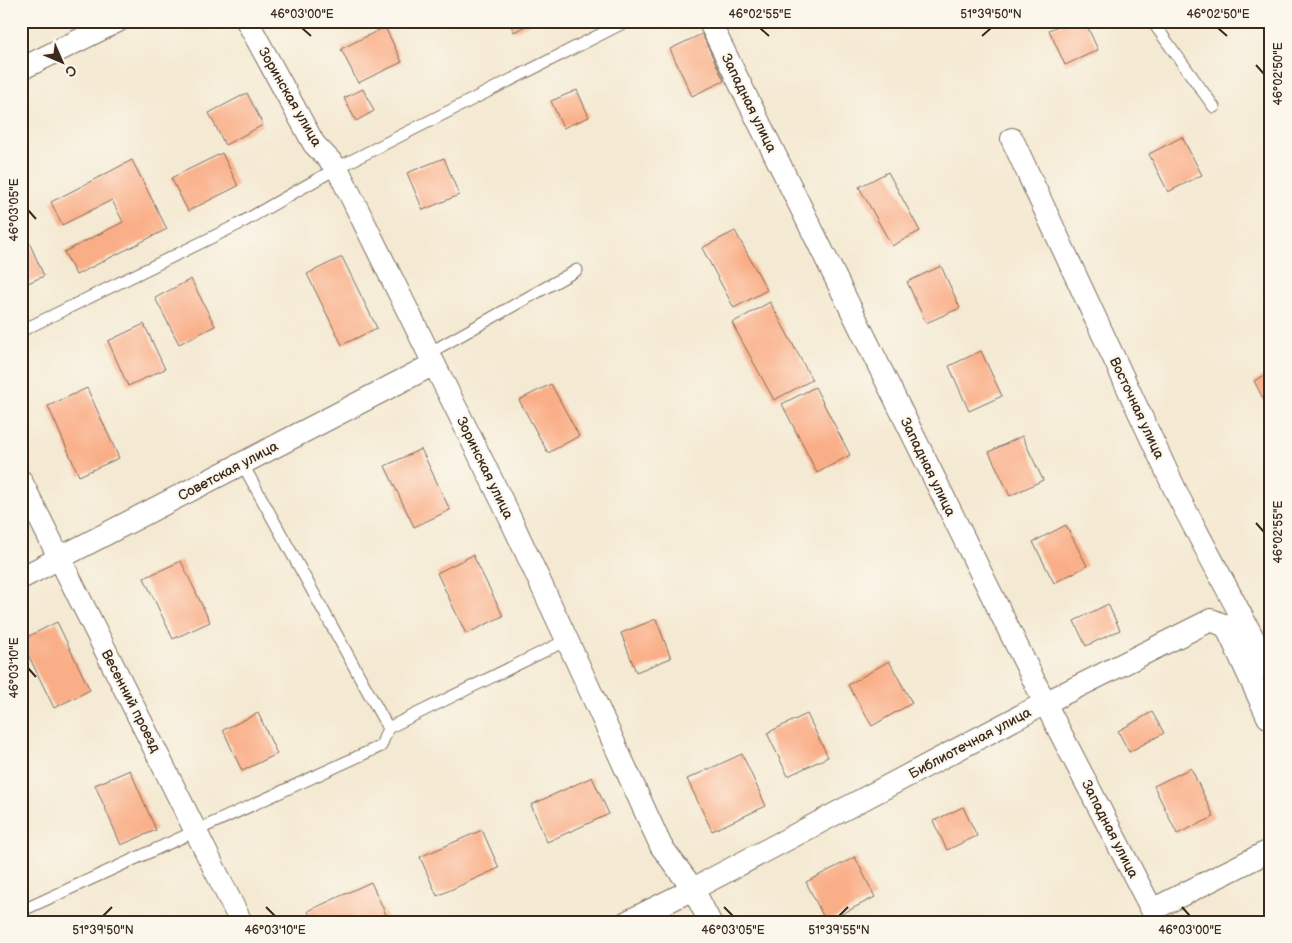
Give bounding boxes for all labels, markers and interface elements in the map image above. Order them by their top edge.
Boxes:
text: 46°03'00"E [270,7,334,22]
text: 46°02'55"E [729,7,792,22]
text: 51°39'50"N [960,7,1022,22]
text: 46°02'50"E [1186,7,1250,22]
north arrow [38,38,88,88]
text: 46°02'50"E [1271,42,1286,106]
street label: Зоринская улица [255,44,326,150]
street label: Западная улица [718,51,781,156]
text: С [61,61,80,80]
text: 46°03'05"E [7,178,22,242]
street label: Восточная улица [1106,354,1168,462]
street label: Зоринская улица [453,414,517,523]
street label: Западная улица [897,415,960,520]
street label: Советская улица [175,437,282,505]
text: 46°02'55"E [1271,500,1286,563]
text: 46°03'10"E [7,637,22,699]
street label: Весенний проезд [98,647,164,756]
street label: Библиотечная улица [906,703,1035,782]
street label: Западная улица [1078,777,1142,882]
text: 51°39'50"N [72,923,134,938]
text: 46°03'10"E [244,923,306,938]
text: 46°03'05"E [701,923,765,938]
text: 51°39'55"N [808,923,870,938]
text: 46°03'00"E [1158,923,1222,938]

